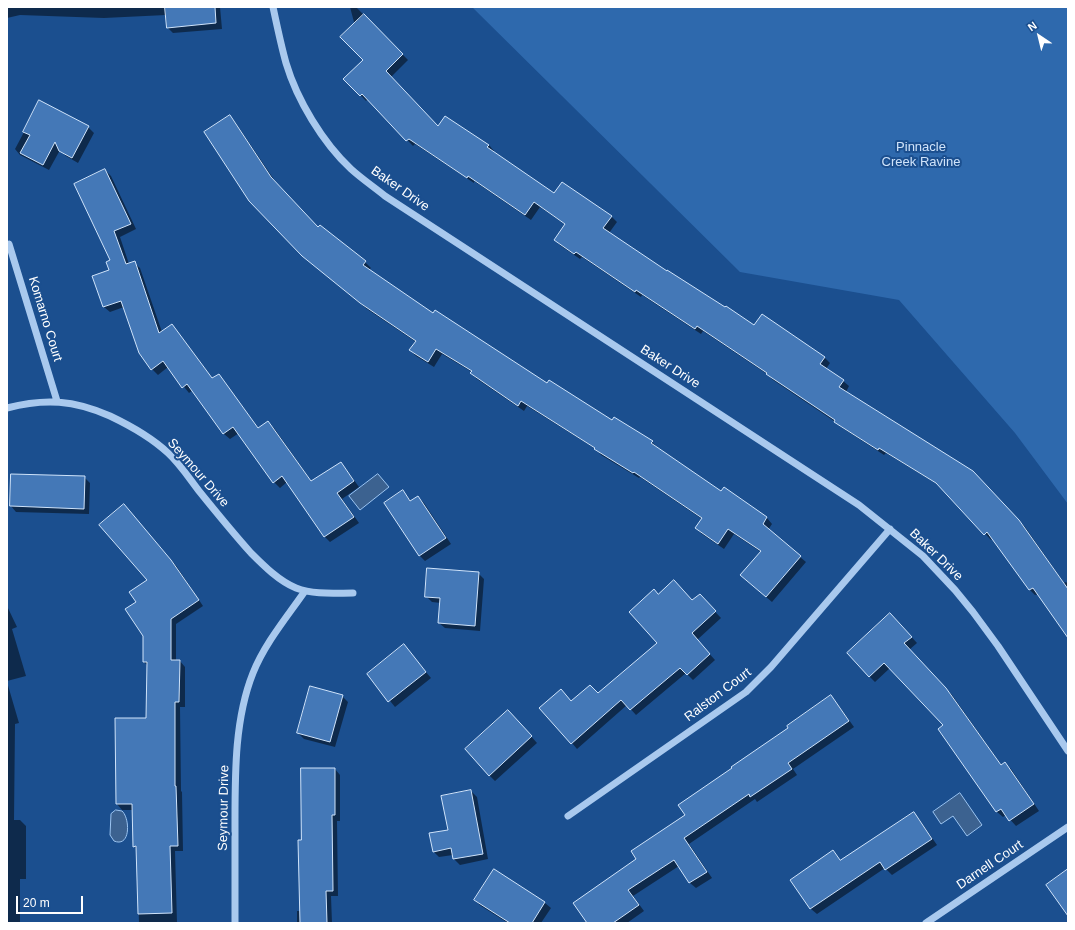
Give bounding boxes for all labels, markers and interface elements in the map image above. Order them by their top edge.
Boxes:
north arrow [1019,16,1059,56]
text: N [1025,19,1039,33]
park label: Pinnacle Creek Ravine [882,139,960,170]
street label: Baker Drive [368,163,432,215]
street label: Komarno Court [25,275,65,363]
street label: Baker Drive [637,342,703,392]
street label: Seymour Drive [164,435,232,511]
street label: Baker Drive [906,526,966,584]
street label: Ralston Court [682,665,754,725]
street label: Seymour Drive [215,765,233,851]
street label: Darnell Court [954,837,1026,893]
scale bar [18,888,85,914]
text: 20 m [23,896,50,910]

